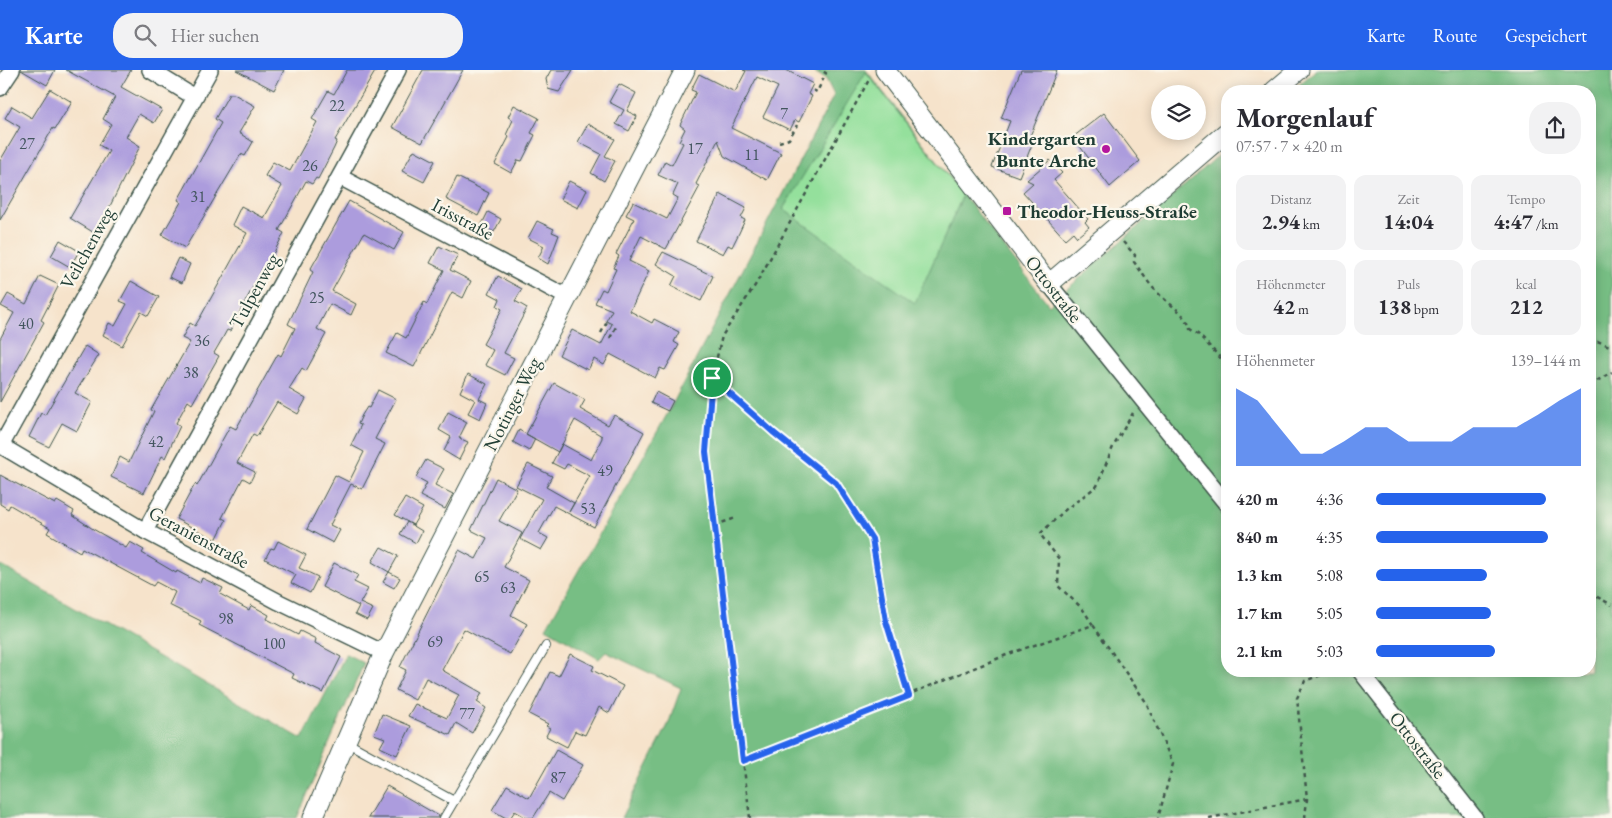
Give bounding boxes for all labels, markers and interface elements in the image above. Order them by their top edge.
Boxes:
search box [113,13,463,58]
text: Karte [25,20,83,51]
icon: search [131,21,159,49]
text: Hier suchen [171,23,260,48]
text: Karte [1367,24,1405,47]
text: Route [1433,24,1477,47]
text: Gespeichert [1505,24,1587,47]
map controls [1151,85,1206,140]
button: layers [1151,85,1206,140]
house number: 22 [329,95,345,116]
text: Morgenlauf [1236,99,1374,135]
button: share [1529,102,1581,154]
house number: 7 [780,103,788,124]
place label: Kindergarten Bunte Arche [988,126,1096,173]
house number: 27 [19,133,35,154]
text: 07:57 · 7 × 420 m [1236,136,1343,157]
house number: 17 [687,138,703,159]
marker: Kindergarten Bunte Arche [1100,143,1112,155]
house number: 11 [744,144,760,165]
house number: 26 [302,155,318,176]
house number: 31 [190,186,206,207]
text: Distanz [1270,190,1311,208]
text: Zeit [1398,190,1419,208]
text: Tempo [1507,190,1545,208]
street label: Irisstraße [428,192,498,246]
place label: Theodor-Heuss-Straße [1017,199,1197,224]
street label: Veilchenweg [54,202,120,294]
marker: Theodor-Heuss-Straße [1001,205,1013,217]
text: 2.94 [1261,208,1300,235]
text: 14:04 [1383,208,1434,235]
text: 4:47 [1494,208,1533,235]
text: km [1300,215,1320,233]
text: /km [1533,215,1559,233]
street label: Tulpenweg [223,248,285,333]
street label: Ottostraße [1020,250,1088,328]
text: Höhenmeter [1256,275,1325,293]
text: Puls [1397,275,1420,293]
text: kcal [1516,275,1537,293]
house number: 25 [309,287,325,308]
text: 42 [1273,293,1295,320]
text: 138 [1378,293,1411,320]
text: 212 [1509,293,1543,320]
text: m [1295,300,1309,318]
text: bpm [1411,300,1439,318]
house number: 40 [18,313,34,334]
house number: 36 [194,330,210,351]
text: Höhenmeter [1236,350,1315,371]
text: 139–144 m [1510,350,1581,371]
street label: Notinger Weg [478,352,547,455]
pin [691,357,733,399]
house number: 38 [183,362,199,383]
icon: arrive [698,364,726,392]
house number: 42 [148,431,164,452]
house number: 49 [597,460,613,481]
text: 420 m [1236,489,1278,510]
text: 4:36 [1316,489,1343,510]
house number: 53 [580,498,596,519]
street label: Geranienstraße [144,500,254,574]
text: 840 m [1236,527,1278,548]
text: 4:35 [1316,527,1343,548]
text: 1.3 km [1236,565,1282,586]
text: 5:08 [1316,565,1343,586]
house number: 65 [474,566,490,587]
house number: 63 [500,577,516,598]
text: 1.7 km [1236,603,1282,624]
text: 5:05 [1316,603,1343,624]
house number: 98 [218,608,234,629]
house number: 69 [427,631,443,652]
house number: 100 [262,633,286,654]
text: 2.1 km [1236,641,1282,662]
text: 5:03 [1316,641,1343,662]
house number: 77 [459,703,475,724]
street label: Ottostraße [1384,706,1452,784]
house number: 87 [550,767,566,788]

